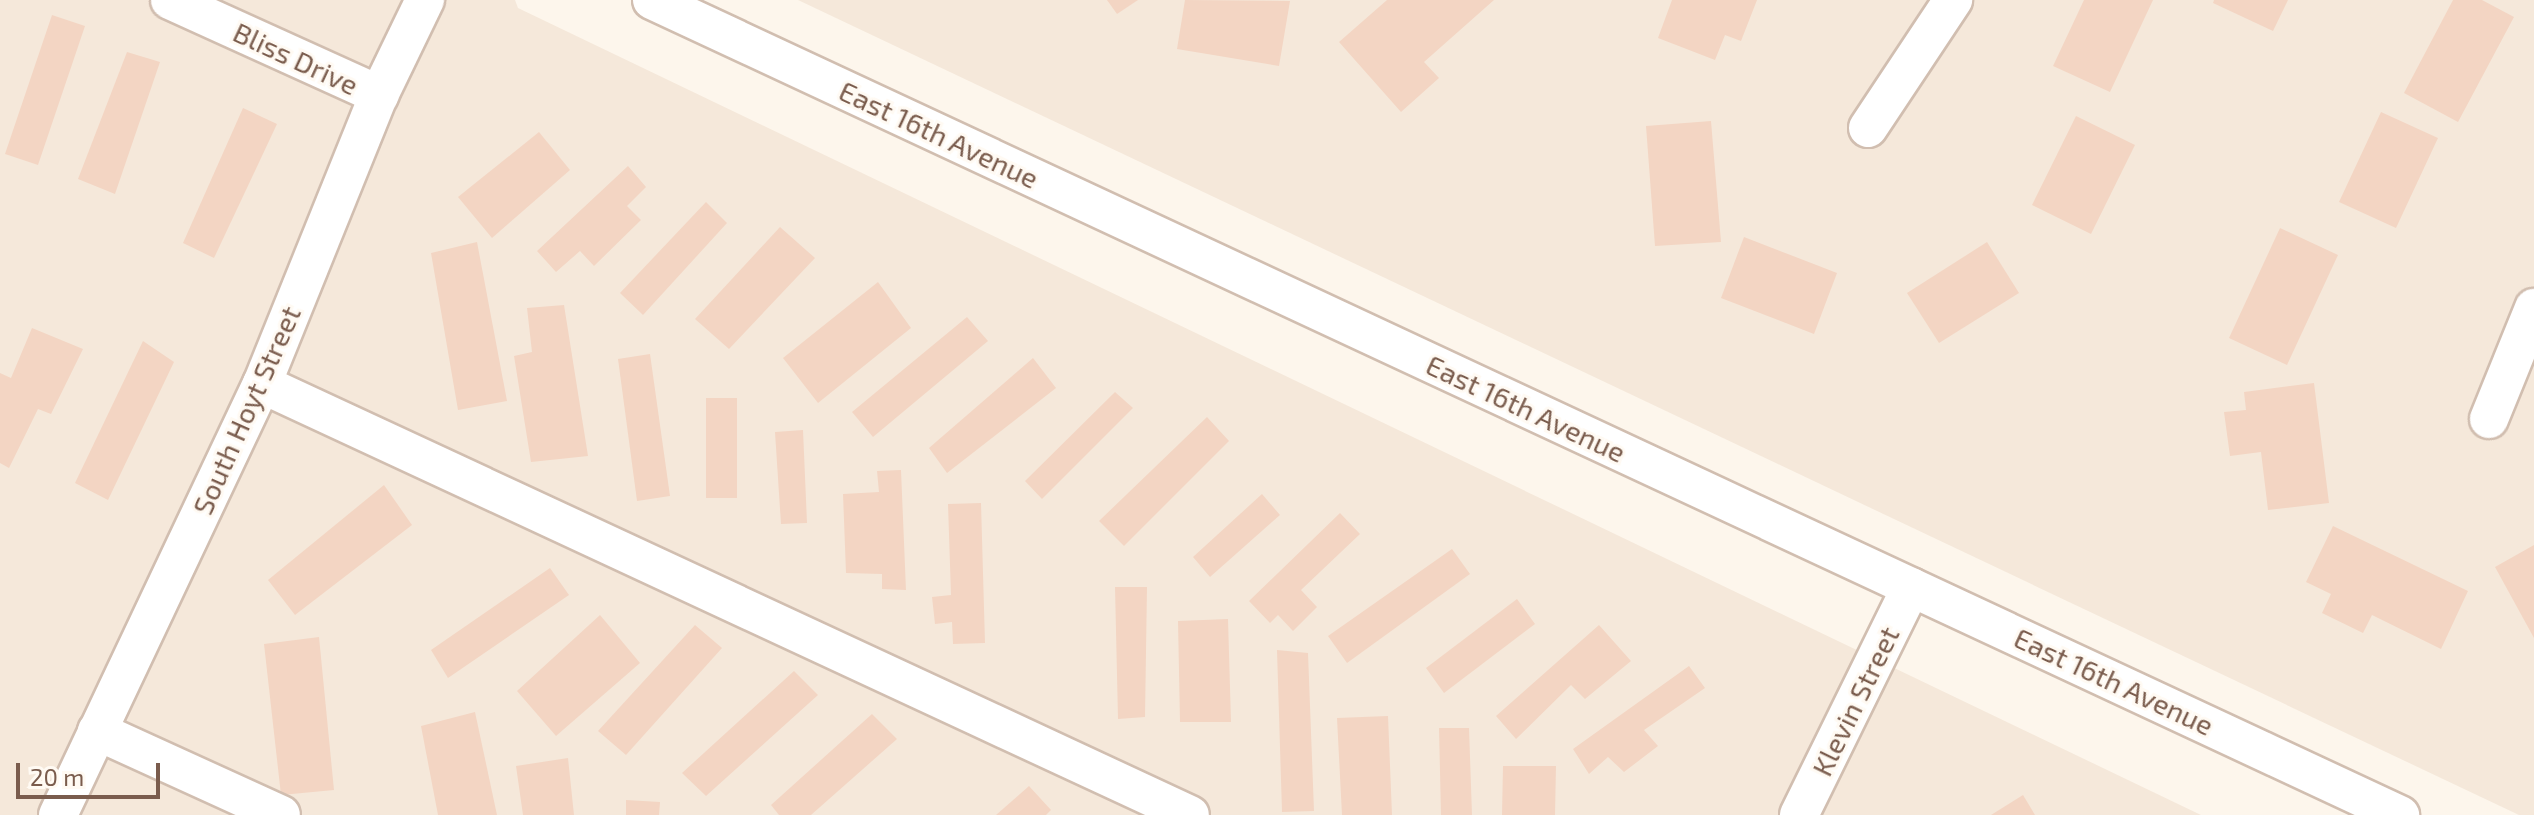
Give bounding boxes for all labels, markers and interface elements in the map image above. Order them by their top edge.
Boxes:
street label: Bliss Drive [228,15,364,101]
street label: East 16th Avenue [834,73,1044,195]
street label: South Hoyt Street [185,301,307,519]
street label: East 16th Avenue [1421,347,1631,469]
street label: East 16th Avenue [2009,620,2219,742]
street label: Klevin Street [1804,621,1906,781]
scale bar [20,747,164,797]
text: 20 m [30,762,84,791]

